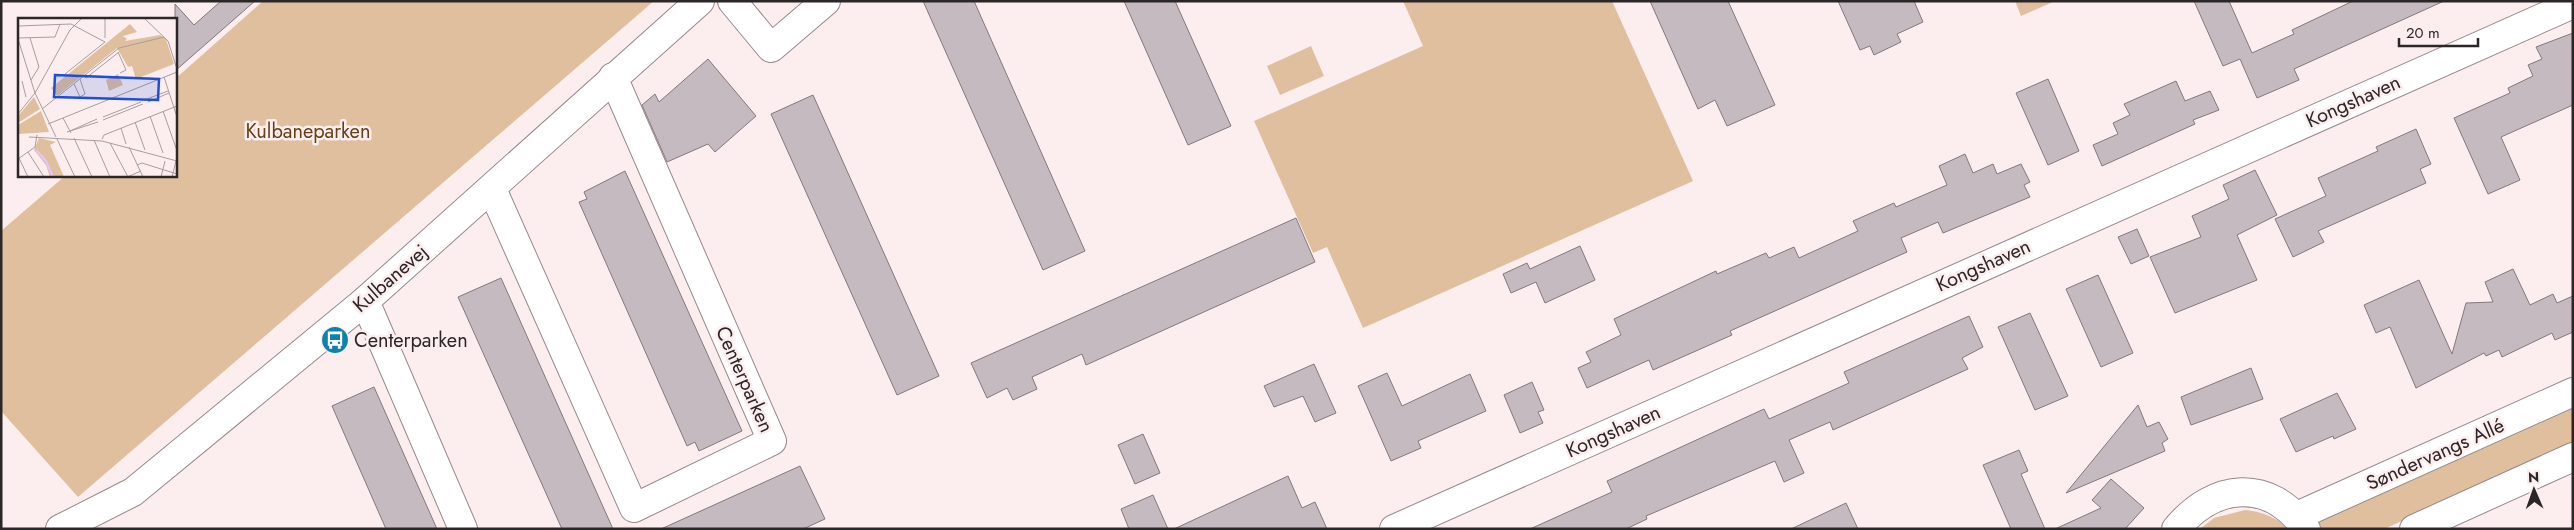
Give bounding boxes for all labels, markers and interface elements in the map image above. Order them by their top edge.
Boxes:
scale bar [2399,15,2478,47]
inset map [18,18,176,176]
text: 20 m [2406,22,2440,44]
street label: Kongshaven [2301,68,2405,135]
park label: Kulbaneparken [246,117,370,146]
street label: Kongshaven [1931,232,2035,299]
street label: Kulbanevej [346,238,434,319]
street label: Centerparken [708,321,781,437]
bus stop icon: Centerparken [320,325,350,355]
place label: Centerparken [354,326,468,355]
street label: Kongshaven [1561,398,1665,465]
street label: Søndervangs Allé [2361,411,2509,498]
north arrow [2509,465,2559,515]
text: N [2528,467,2539,487]

